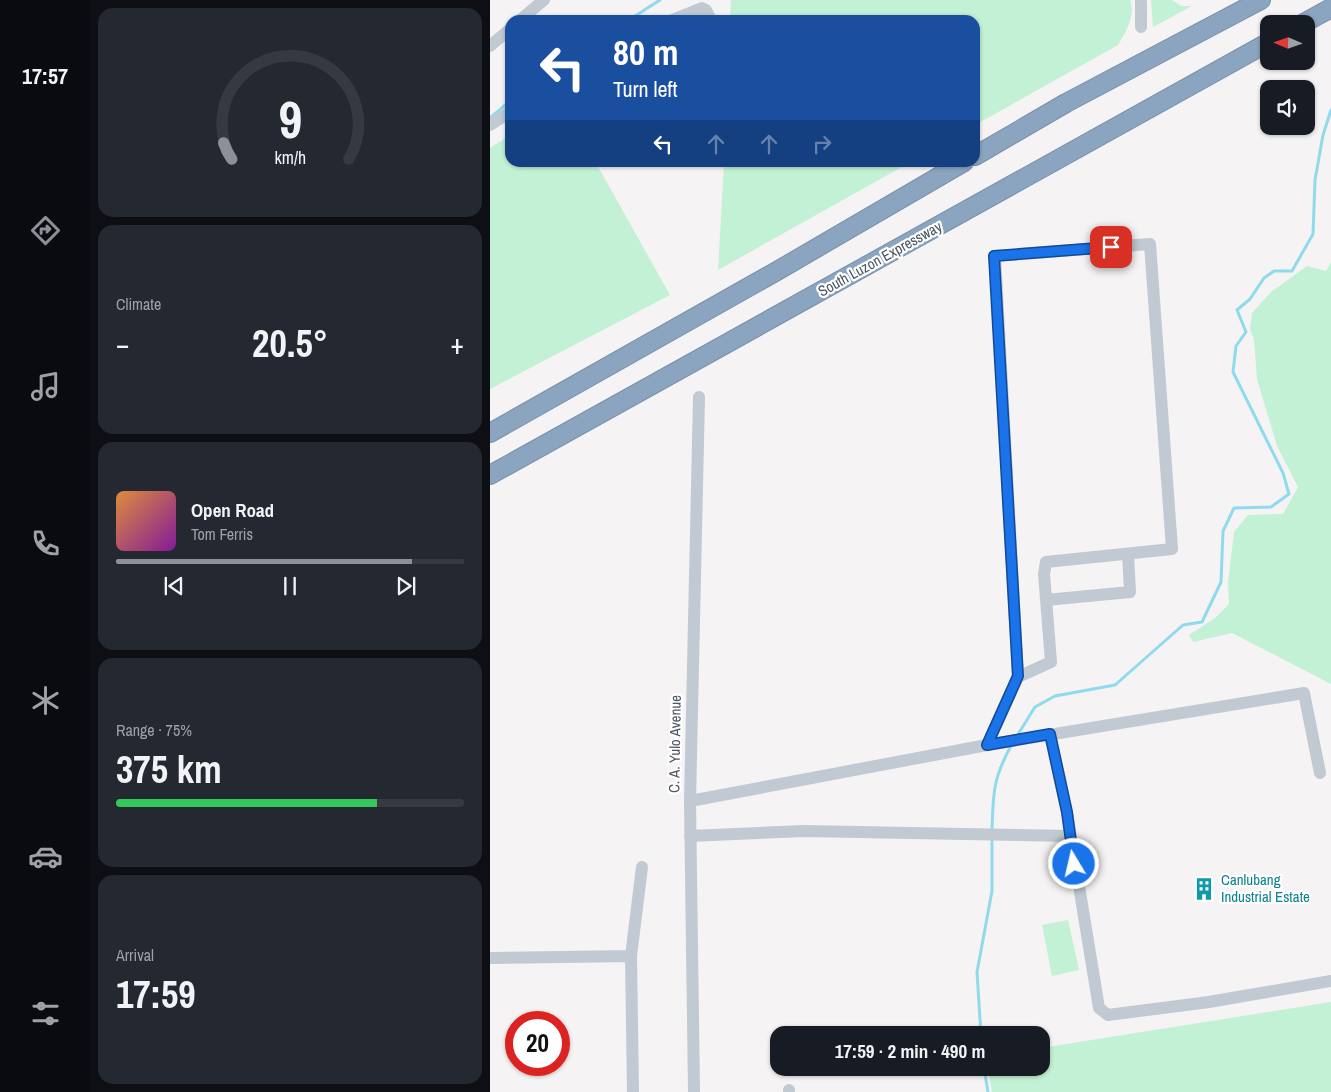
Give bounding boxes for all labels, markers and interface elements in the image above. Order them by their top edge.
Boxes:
north arrow [1260,15,1315,70]
map controls [1260,15,1315,135]
text: 80 m [613,29,678,76]
icon: left [530,35,595,100]
text: 17:57 [22,61,68,91]
text: Turn left [613,74,678,104]
button: sound [1260,80,1315,135]
text: 9 [278,84,302,154]
icon: left [649,130,677,158]
icon: ahead [702,130,730,158]
icon: ahead [755,130,783,158]
icon: right [808,130,836,158]
text: km/h [274,146,306,170]
icon: directions [28,213,63,248]
street label: South Luzon Expressway [814,215,946,301]
pin [1090,226,1132,268]
icon: arrive [1097,233,1125,261]
text: Climate [116,293,161,315]
text: 20.5° [252,318,328,369]
text: − [116,325,129,363]
text: + [451,325,464,363]
icon: music [28,369,63,404]
text: Open Road [191,497,274,523]
text: Tom Ferris [191,523,253,545]
icon: phone [28,526,63,561]
icon: previous [160,572,188,600]
icon: pause [276,572,304,600]
icon: next [392,572,420,600]
icon: climate [28,683,63,718]
street label: C. A. Yulo Avenue [663,695,686,793]
text: Range · 75% [116,719,192,741]
text: 375 km [116,744,222,795]
position arrow [1047,837,1099,889]
icon: car [28,839,63,874]
place label: Canlubang Industrial Estate [1221,869,1310,907]
building icon: Canlubang Industrial Estate [1191,876,1217,902]
text: Arrival [116,944,154,966]
text: 17:59 [116,969,196,1020]
icon: filters [28,996,63,1031]
speed limit sign: 20 [505,1011,570,1076]
text: 17:59 · 2 min · 490 m [835,1038,985,1064]

